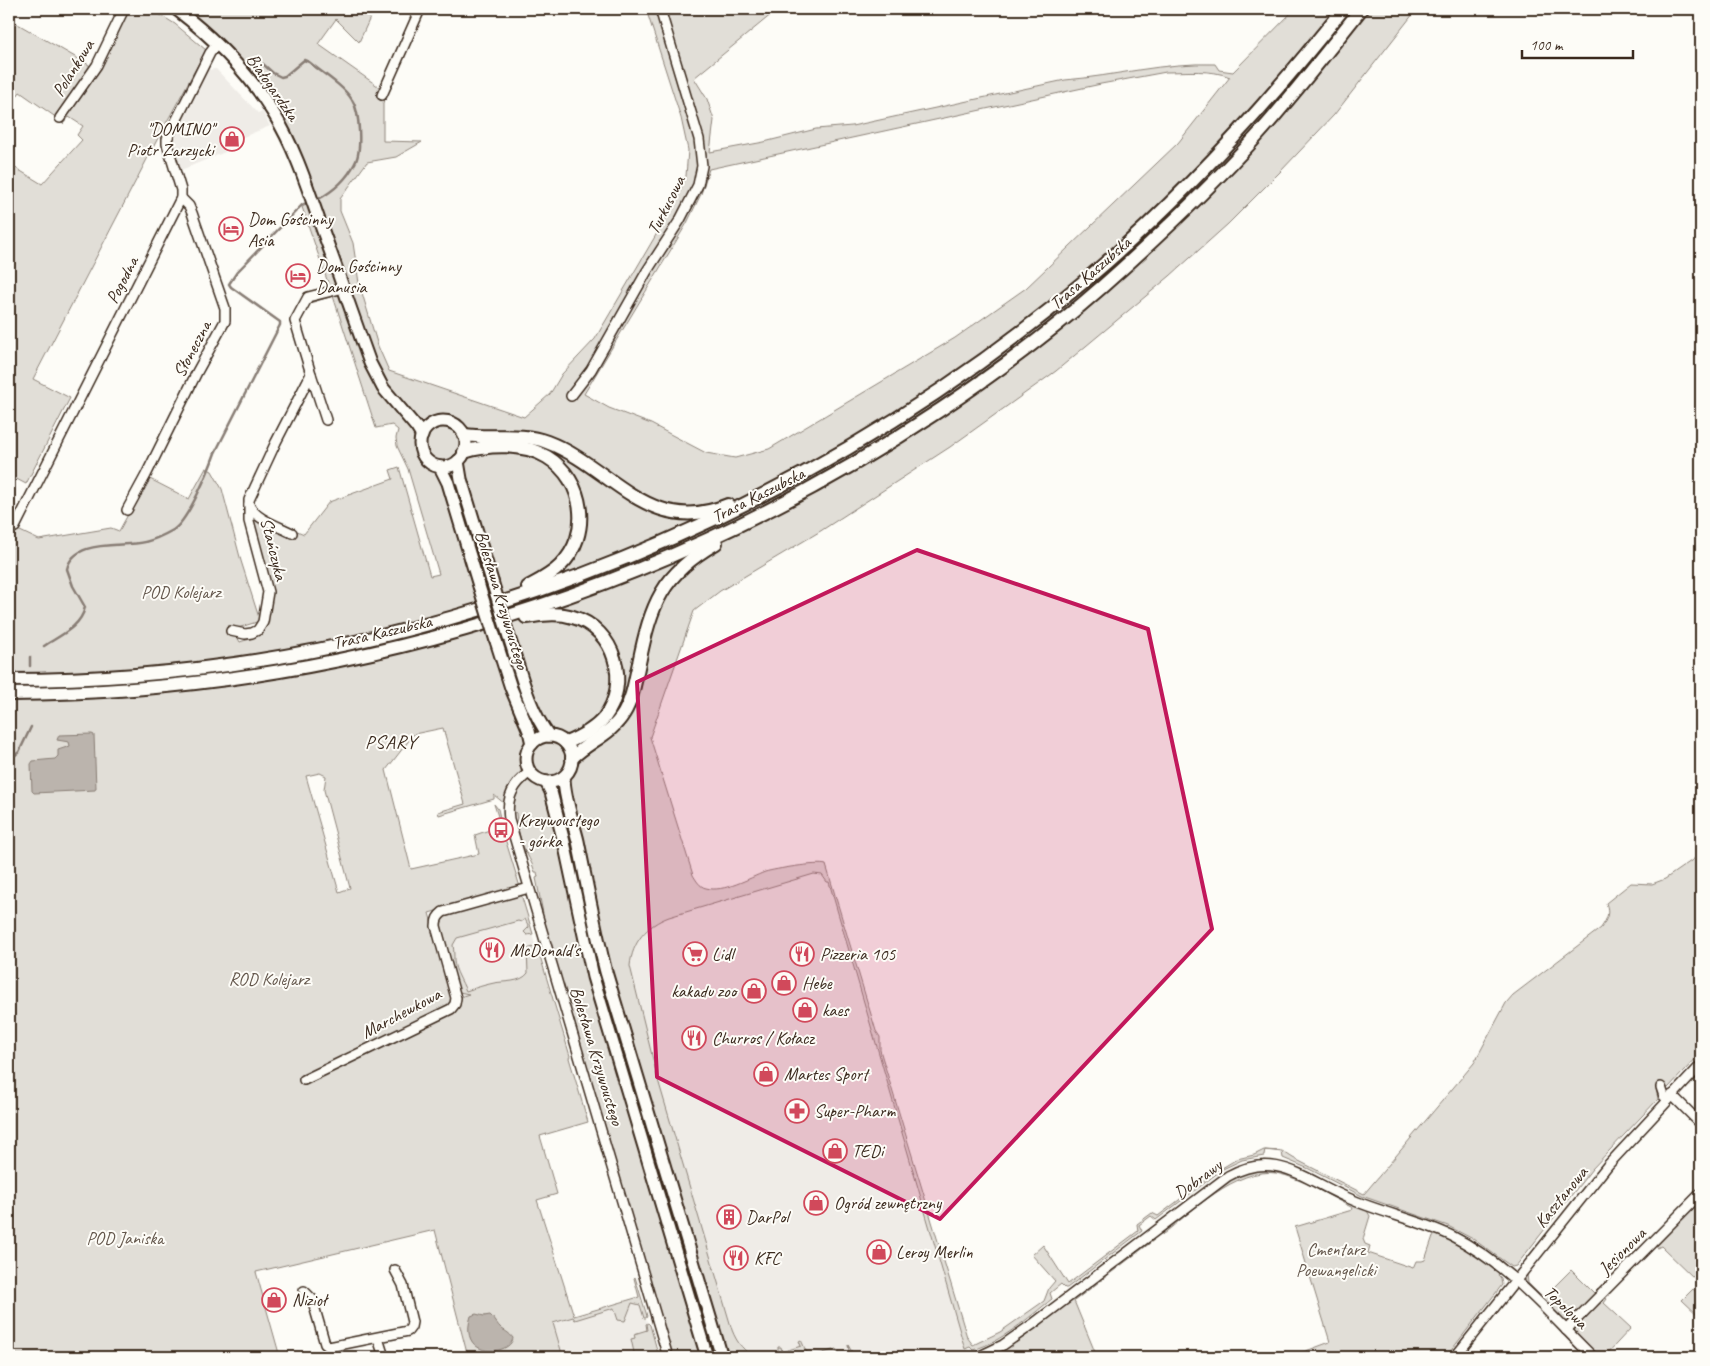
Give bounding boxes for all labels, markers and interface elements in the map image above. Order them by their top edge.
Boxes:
scale bar [1522,28,1634,60]
street label: Polankowa [47,35,100,100]
text: 100 m [1530,36,1564,55]
street label: Białogardzka [242,49,305,126]
place label: "DOMINO" Piotr Zarzycki [127,118,218,161]
shop icon: "DOMINO" Piotr Zarzycki [219,126,245,152]
street label: Turkusowa [642,171,691,238]
place label: Dom Gościnny Asia [248,208,335,251]
hotel icon: Dom Gościnny Asia [218,216,244,242]
street label: Trasa Kaszubska [1045,230,1137,314]
street label: Pogodna [101,252,144,307]
place label: Dom Gościnny Danusia [316,255,403,298]
hotel icon: Dom Gościnny Danusia [285,263,311,289]
street label: Słoneczna [168,316,217,381]
street label: Trasa Kaszubska [708,462,809,528]
street label: Stańczyka [256,515,293,584]
street label: Bolesława Krzywoustego [470,528,534,673]
park label: POD Kolejarz [141,581,223,603]
street label: Trasa Kaszubska [330,610,435,654]
district label: PSARY [365,730,419,754]
place label: Krzywoustego - górka [518,809,600,852]
bus stop icon: Krzywoustego - górka [488,817,514,843]
restaurant icon: McDonald's [479,937,505,963]
place label: McDonald's [510,939,582,961]
supermarket icon: Lidl [682,941,708,967]
restaurant icon: Pizzeria 105 [789,941,815,967]
place label: Lidl [712,943,736,965]
place label: Pizzeria 105 [820,943,896,965]
park label: ROD Kolejarz [229,968,312,990]
shop icon: Hebe [771,970,797,996]
place label: Hebe [802,972,833,994]
shop icon: kakadu zoo [741,978,767,1004]
place label: kakadu zoo [671,980,738,1002]
street label: Marchewkowa [357,982,446,1043]
street label: Bolesława Krzywoustego [565,984,629,1129]
shop icon: kaes [792,997,818,1023]
place label: kaes [822,999,850,1021]
restaurant icon: Churros / Kołacz [681,1025,707,1051]
place label: Churros / Kołacz [712,1027,816,1049]
shop icon: Martes Sport [753,1061,779,1087]
place label: Martes Sport [784,1063,871,1085]
pharmacy icon: Super-Pharm [784,1098,810,1124]
place label: Super-Pharm [814,1100,896,1122]
shop icon: TEDi [822,1138,848,1164]
place label: TEDi [852,1140,886,1162]
street label: Dobrawy [1170,1153,1228,1204]
street label: Kasztanowa [1530,1161,1593,1232]
shop icon: Ogród zewnętrzny [803,1190,829,1216]
place label: Ogród zewnętrzny [834,1192,943,1214]
building icon: DarPol [716,1204,742,1230]
place label: DarPol [746,1206,791,1228]
street label: Jesionowa [1593,1221,1652,1280]
park label: POD Janiska [87,1227,165,1249]
park label: Cmentarz Poewangelicki [1296,1238,1379,1281]
shop icon: Leroy Merlin [866,1239,892,1265]
place label: Leroy Merlin [896,1241,974,1263]
restaurant icon: KFC [723,1245,749,1271]
place label: KFC [754,1247,783,1269]
street label: Topolowa [1539,1281,1593,1334]
shop icon: Nizioł [261,1287,287,1313]
place label: Nizioł [292,1289,329,1311]

